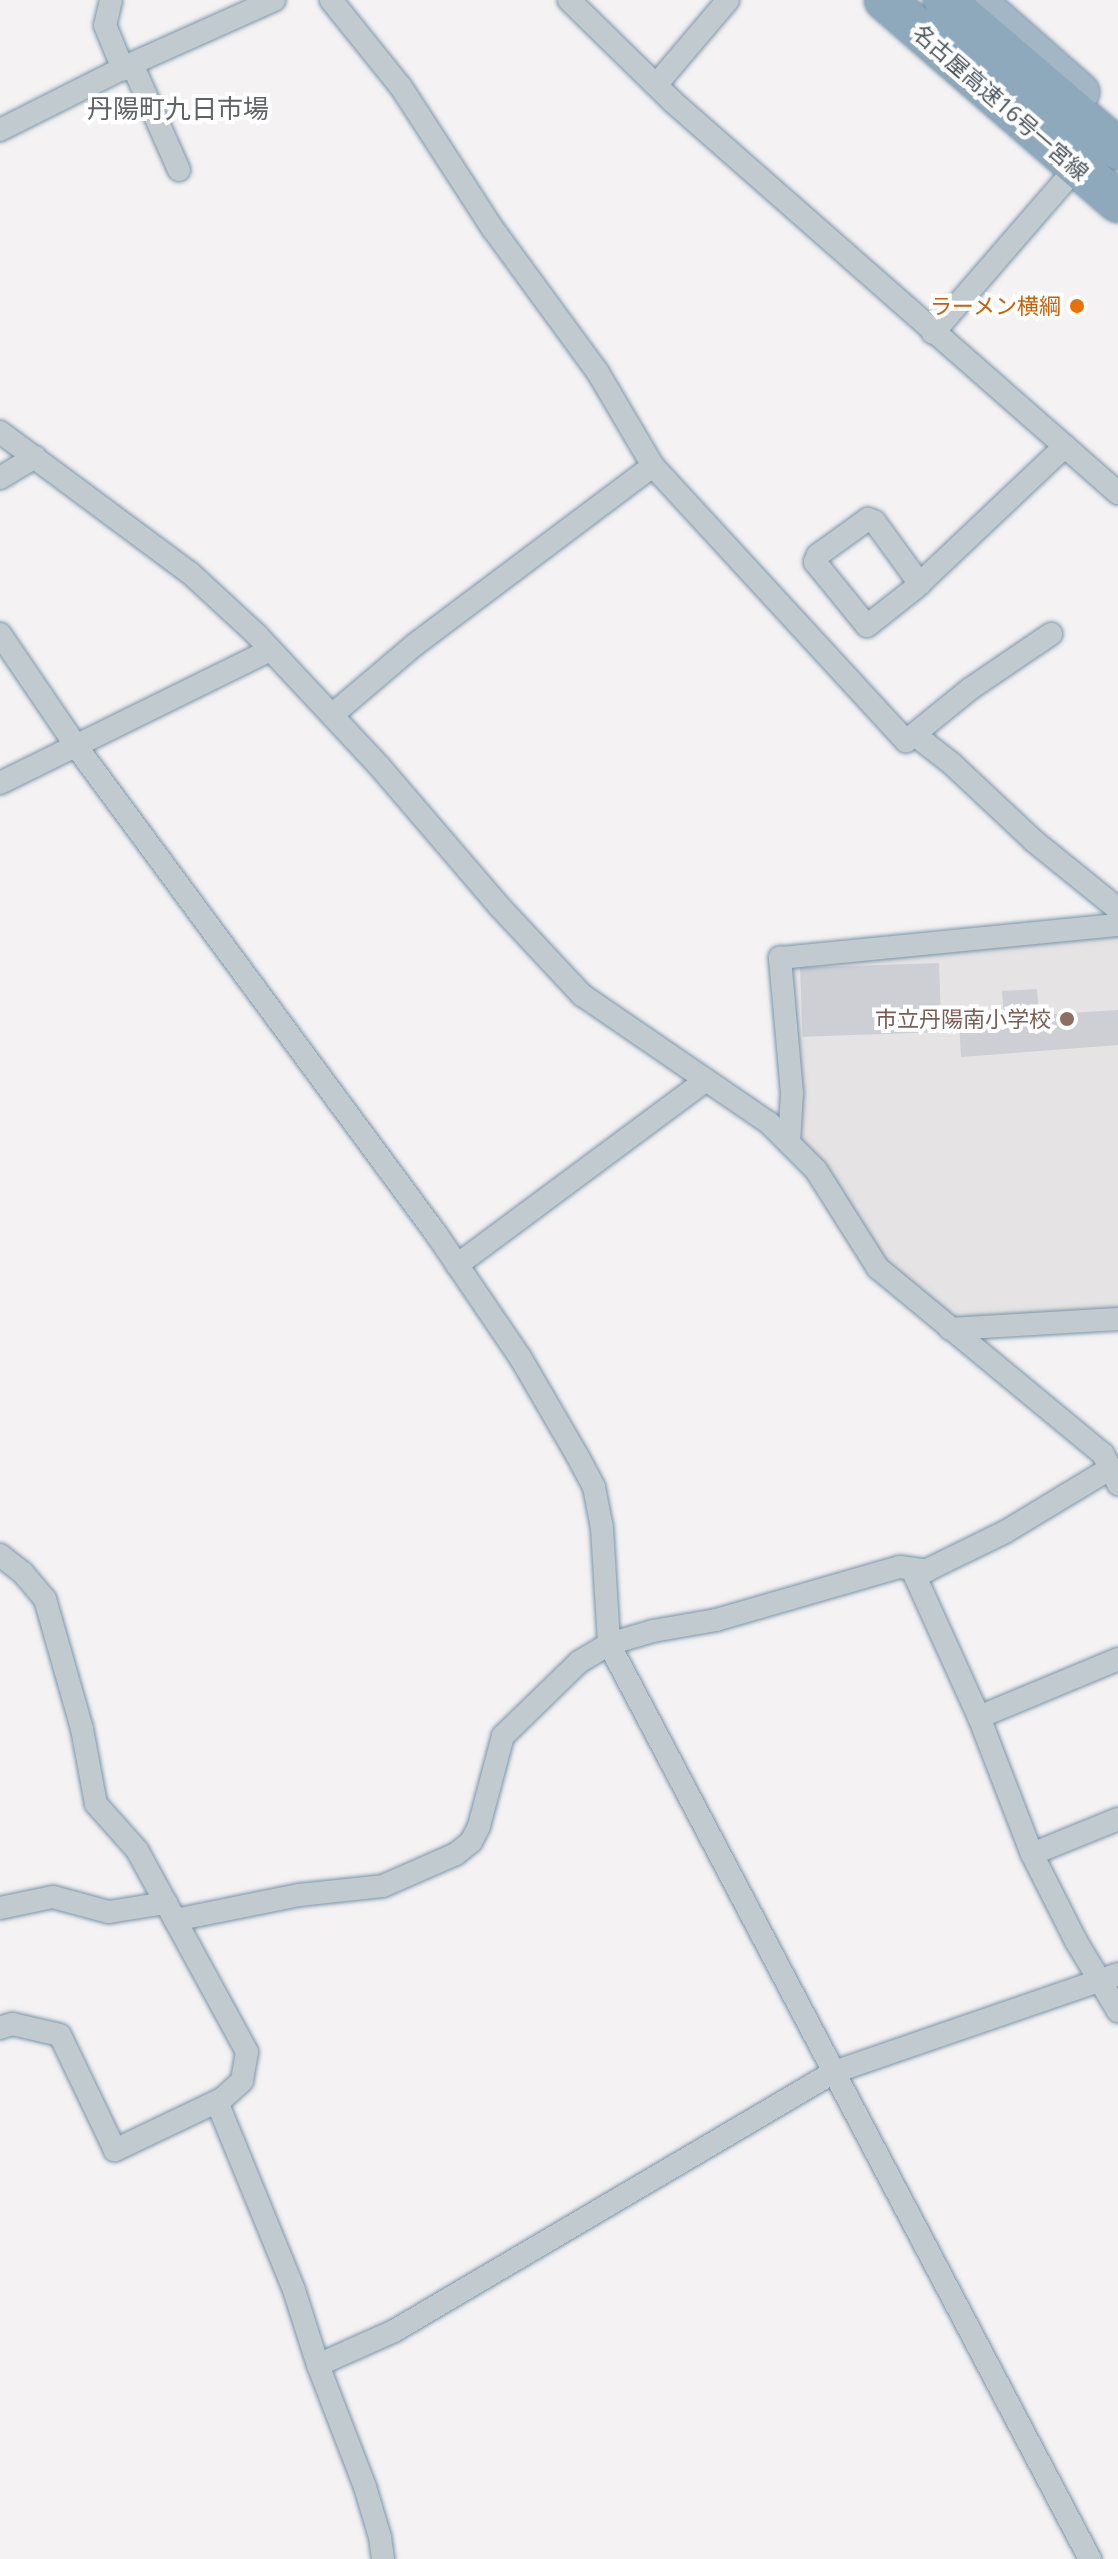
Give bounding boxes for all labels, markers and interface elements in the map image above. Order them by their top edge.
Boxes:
street label: 名古屋高速16号一宮線 [908,19,1094,185]
district label: 丹陽町九日市場 [87,93,269,125]
place label: ラーメン横綱 [929,293,1061,319]
marker: ラーメン横綱 [1068,297,1086,315]
place label: 市立丹陽南小学校 [875,1006,1051,1032]
marker: 市立丹陽南小学校 [1058,1010,1076,1028]

